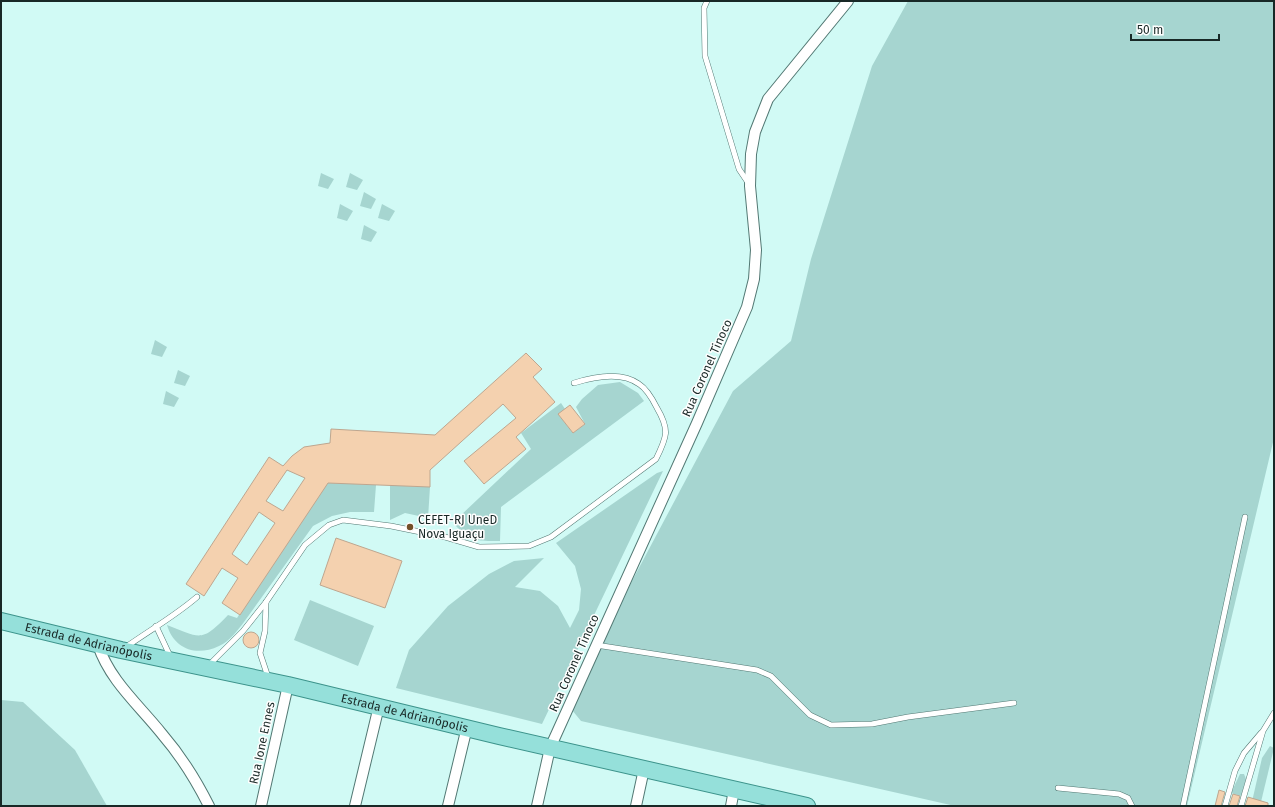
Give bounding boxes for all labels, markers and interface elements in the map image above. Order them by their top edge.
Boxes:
scale bar [1131,16,1219,42]
text: 50 m [1137,23,1163,37]
street label: Rua Coronel Tinoco [679,317,735,419]
place label: CEFET-RJ UneD Nova Iguaçu [418,513,497,541]
marker: CEFET-RJ UneD Nova Iguaçu [405,522,415,532]
street label: Rua Coronel Tinoco [546,612,602,714]
street label: Estrada de Adrianópolis [24,620,154,663]
street label: Estrada de Adrianópolis [340,691,470,735]
street label: Rua Ione Ennes [246,700,278,785]

